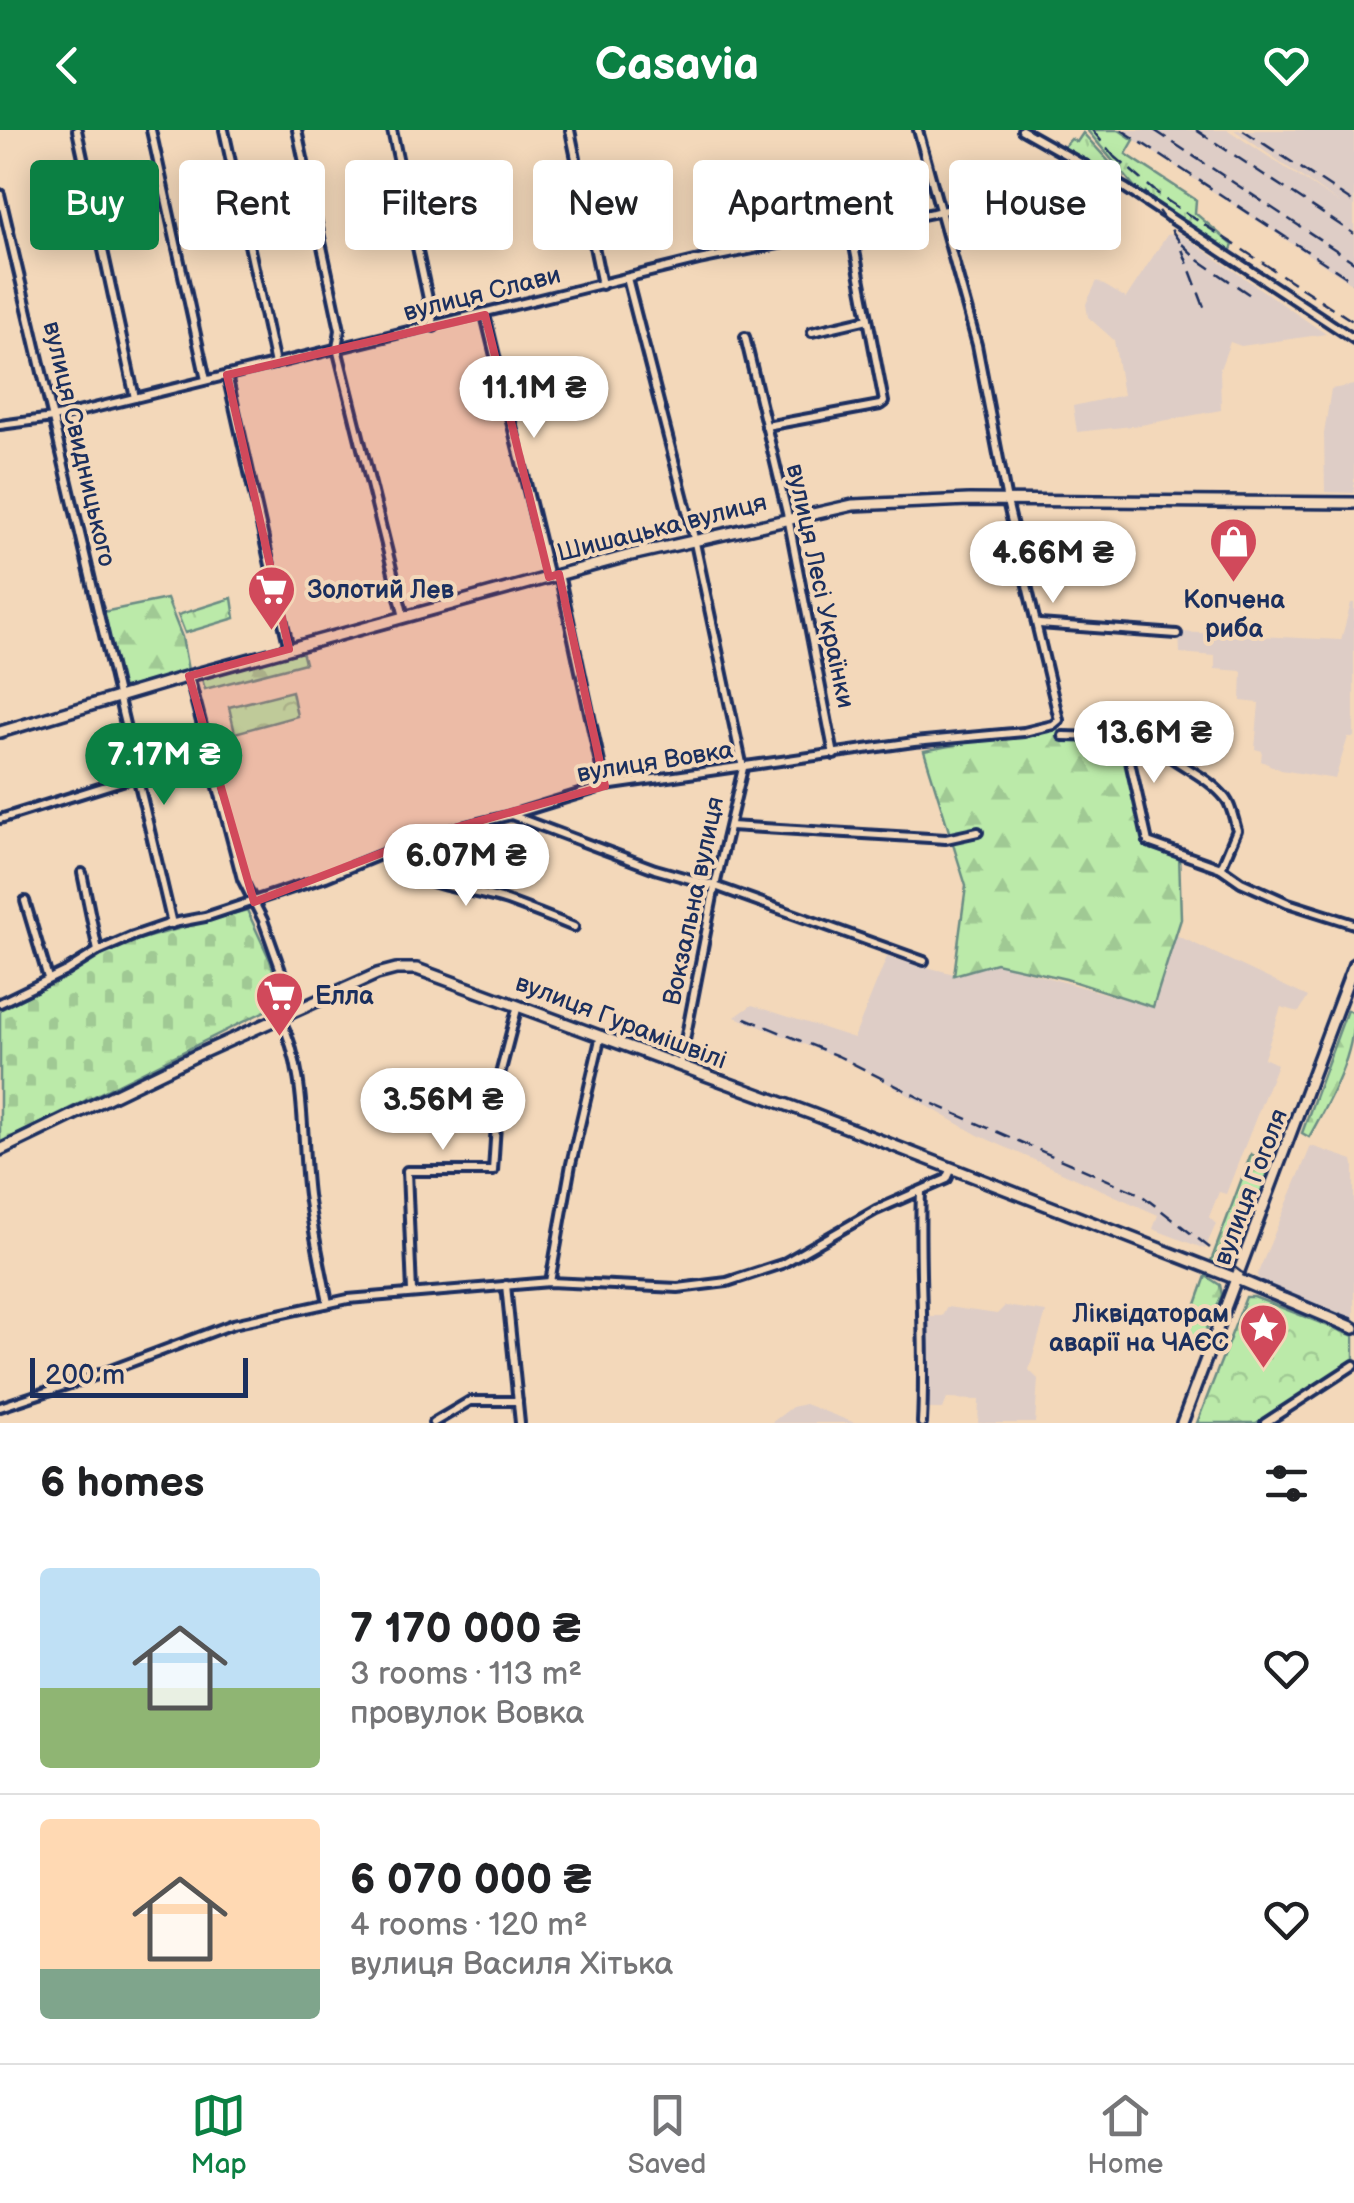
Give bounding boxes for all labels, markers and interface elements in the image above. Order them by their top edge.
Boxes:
icon: back [40,38,95,93]
text: Casavia [595,38,759,93]
icon: heart [1259,38,1314,93]
chip: Buy [30,160,159,250]
chip: Rent [179,160,325,250]
chip: Filters [345,160,513,250]
chip: New [533,160,673,250]
chip: Apartment [693,160,929,250]
chip: House [949,160,1121,250]
street label: вулиця Слави [400,259,564,329]
street label: вулиця Свидницького [36,318,122,570]
pin: 11.1M ₴ [442,356,626,441]
text: 11.1M ₴ [481,369,587,408]
street label: вулиця Лесі Українки [779,461,861,711]
street label: Шишацька вулиця [554,487,770,569]
shop icon: Копчена риба [1208,516,1260,584]
pin: 4.66M ₴ [961,521,1145,606]
text: 4.66M ₴ [992,534,1114,573]
supermarket icon: Золотий Лев [246,564,298,632]
place label: Золотий Лев [307,575,455,606]
place label: Копчена риба [1183,585,1285,645]
pin: 13.6M ₴ [1062,701,1246,786]
text: 13.6M ₴ [1096,714,1212,753]
pin: 7.17M ₴ [72,723,256,808]
street label: вулиця Вовка [575,734,736,790]
text: 7.17M ₴ [107,736,221,775]
street label: Вокзальна вулиця [657,794,731,1008]
pin: 6.07M ₴ [374,824,558,909]
text: 6.07M ₴ [405,837,527,876]
street label: вулиця Гурамішвілі [511,967,731,1077]
supermarket icon: Елла [254,970,306,1038]
place label: Елла [315,981,374,1012]
pin: 3.56M ₴ [351,1068,535,1153]
text: 3.56M ₴ [382,1081,504,1120]
street label: вулиця Гоголя [1207,1104,1295,1270]
place label: Ліквідаторам аварії на ЧАЄС [1049,1299,1230,1359]
place icon: Ліквідаторам аварії на ЧАЄС [1238,1302,1290,1370]
scale bar [30,1353,248,1398]
text: 200 m [45,1359,125,1392]
icon: filters [1259,1456,1314,1511]
text: 6 homes [40,1458,204,1509]
text: 7 170 000 ₴ [350,1604,581,1655]
icon: home [120,1608,240,1728]
icon: heart [1259,1641,1314,1696]
text: 3 rooms · 113 m² [350,1655,582,1694]
text: провулок Вовка [350,1694,584,1733]
text: 6 070 000 ₴ [350,1855,592,1906]
icon: home [120,1859,240,1979]
icon: heart [1259,1892,1314,1947]
text: 4 rooms · 120 m² [350,1906,588,1945]
text: вулиця Василя Хітька [350,1945,674,1984]
tab: Map [191,2088,247,2181]
tab: Saved [628,2088,706,2181]
tab: Home [1087,2088,1163,2181]

